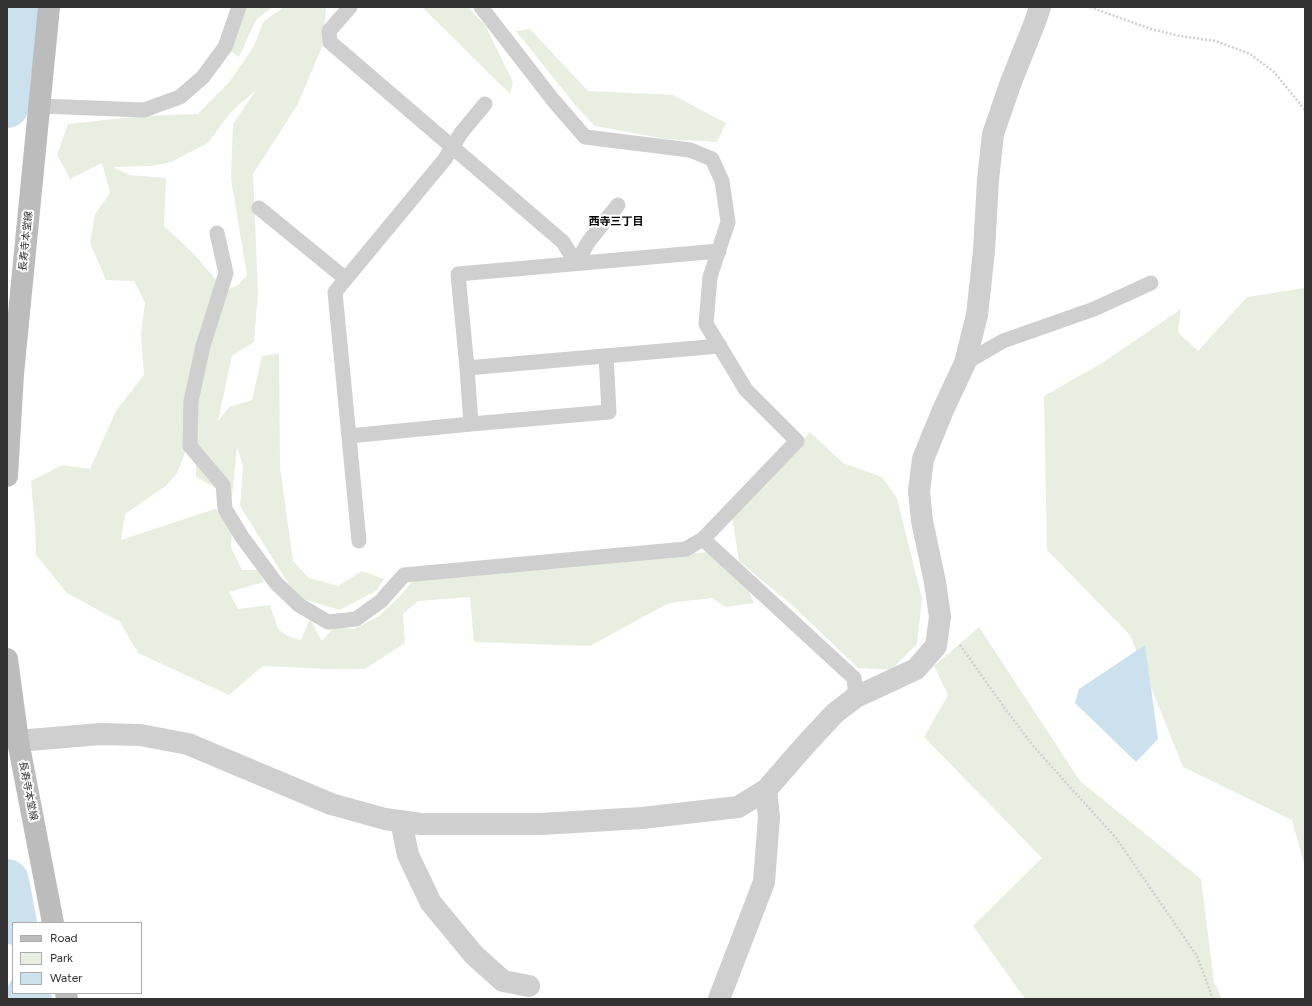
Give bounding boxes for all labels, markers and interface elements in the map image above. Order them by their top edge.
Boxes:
street label: 長寿寺本堂線 [17,211,35,271]
district label: 西寺三丁目 [589,215,643,229]
street label: 長寿寺本堂線 [16,760,40,822]
legend [12,922,142,994]
text: Road [50,931,78,945]
text: Park [50,951,73,965]
text: Water [50,971,82,985]

